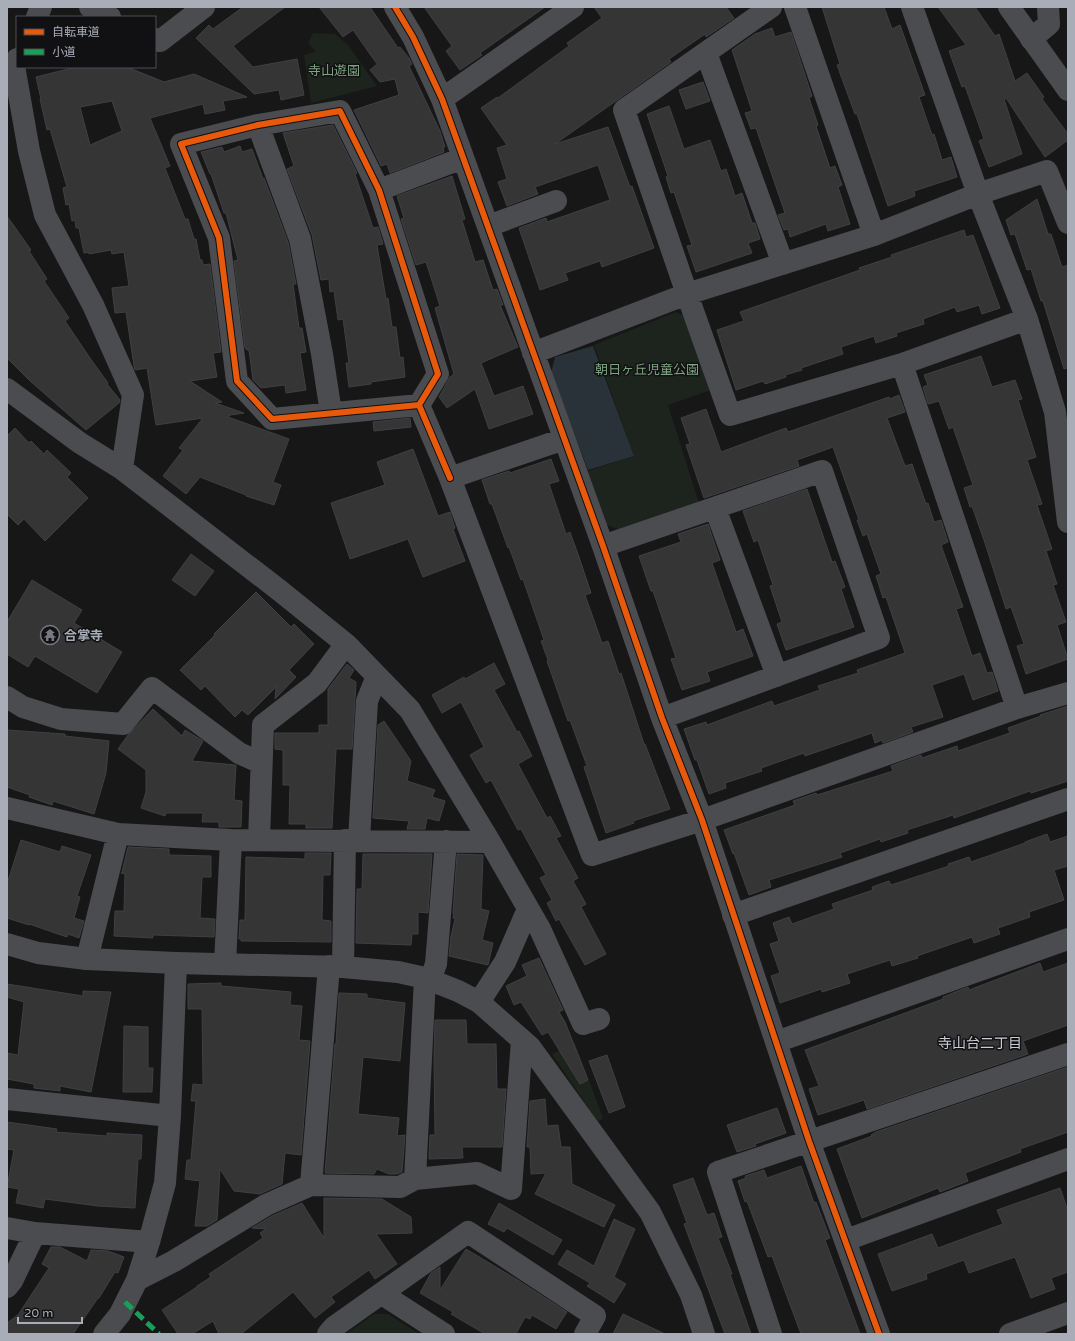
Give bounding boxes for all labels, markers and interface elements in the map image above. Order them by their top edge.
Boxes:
legend [16,16,156,68]
text: 自転車道 [52,25,100,39]
text: 小道 [52,45,76,59]
park label: 寺山遊園 [308,63,360,79]
park label: 朝日ヶ丘児童公園 [595,362,699,378]
temple icon: 合掌寺 [39,624,61,646]
place label: 合掌寺 [64,628,103,644]
district label: 寺山台二丁目 [938,1035,1022,1052]
scale bar [18,1299,82,1325]
text: 20 m [24,1306,53,1320]

